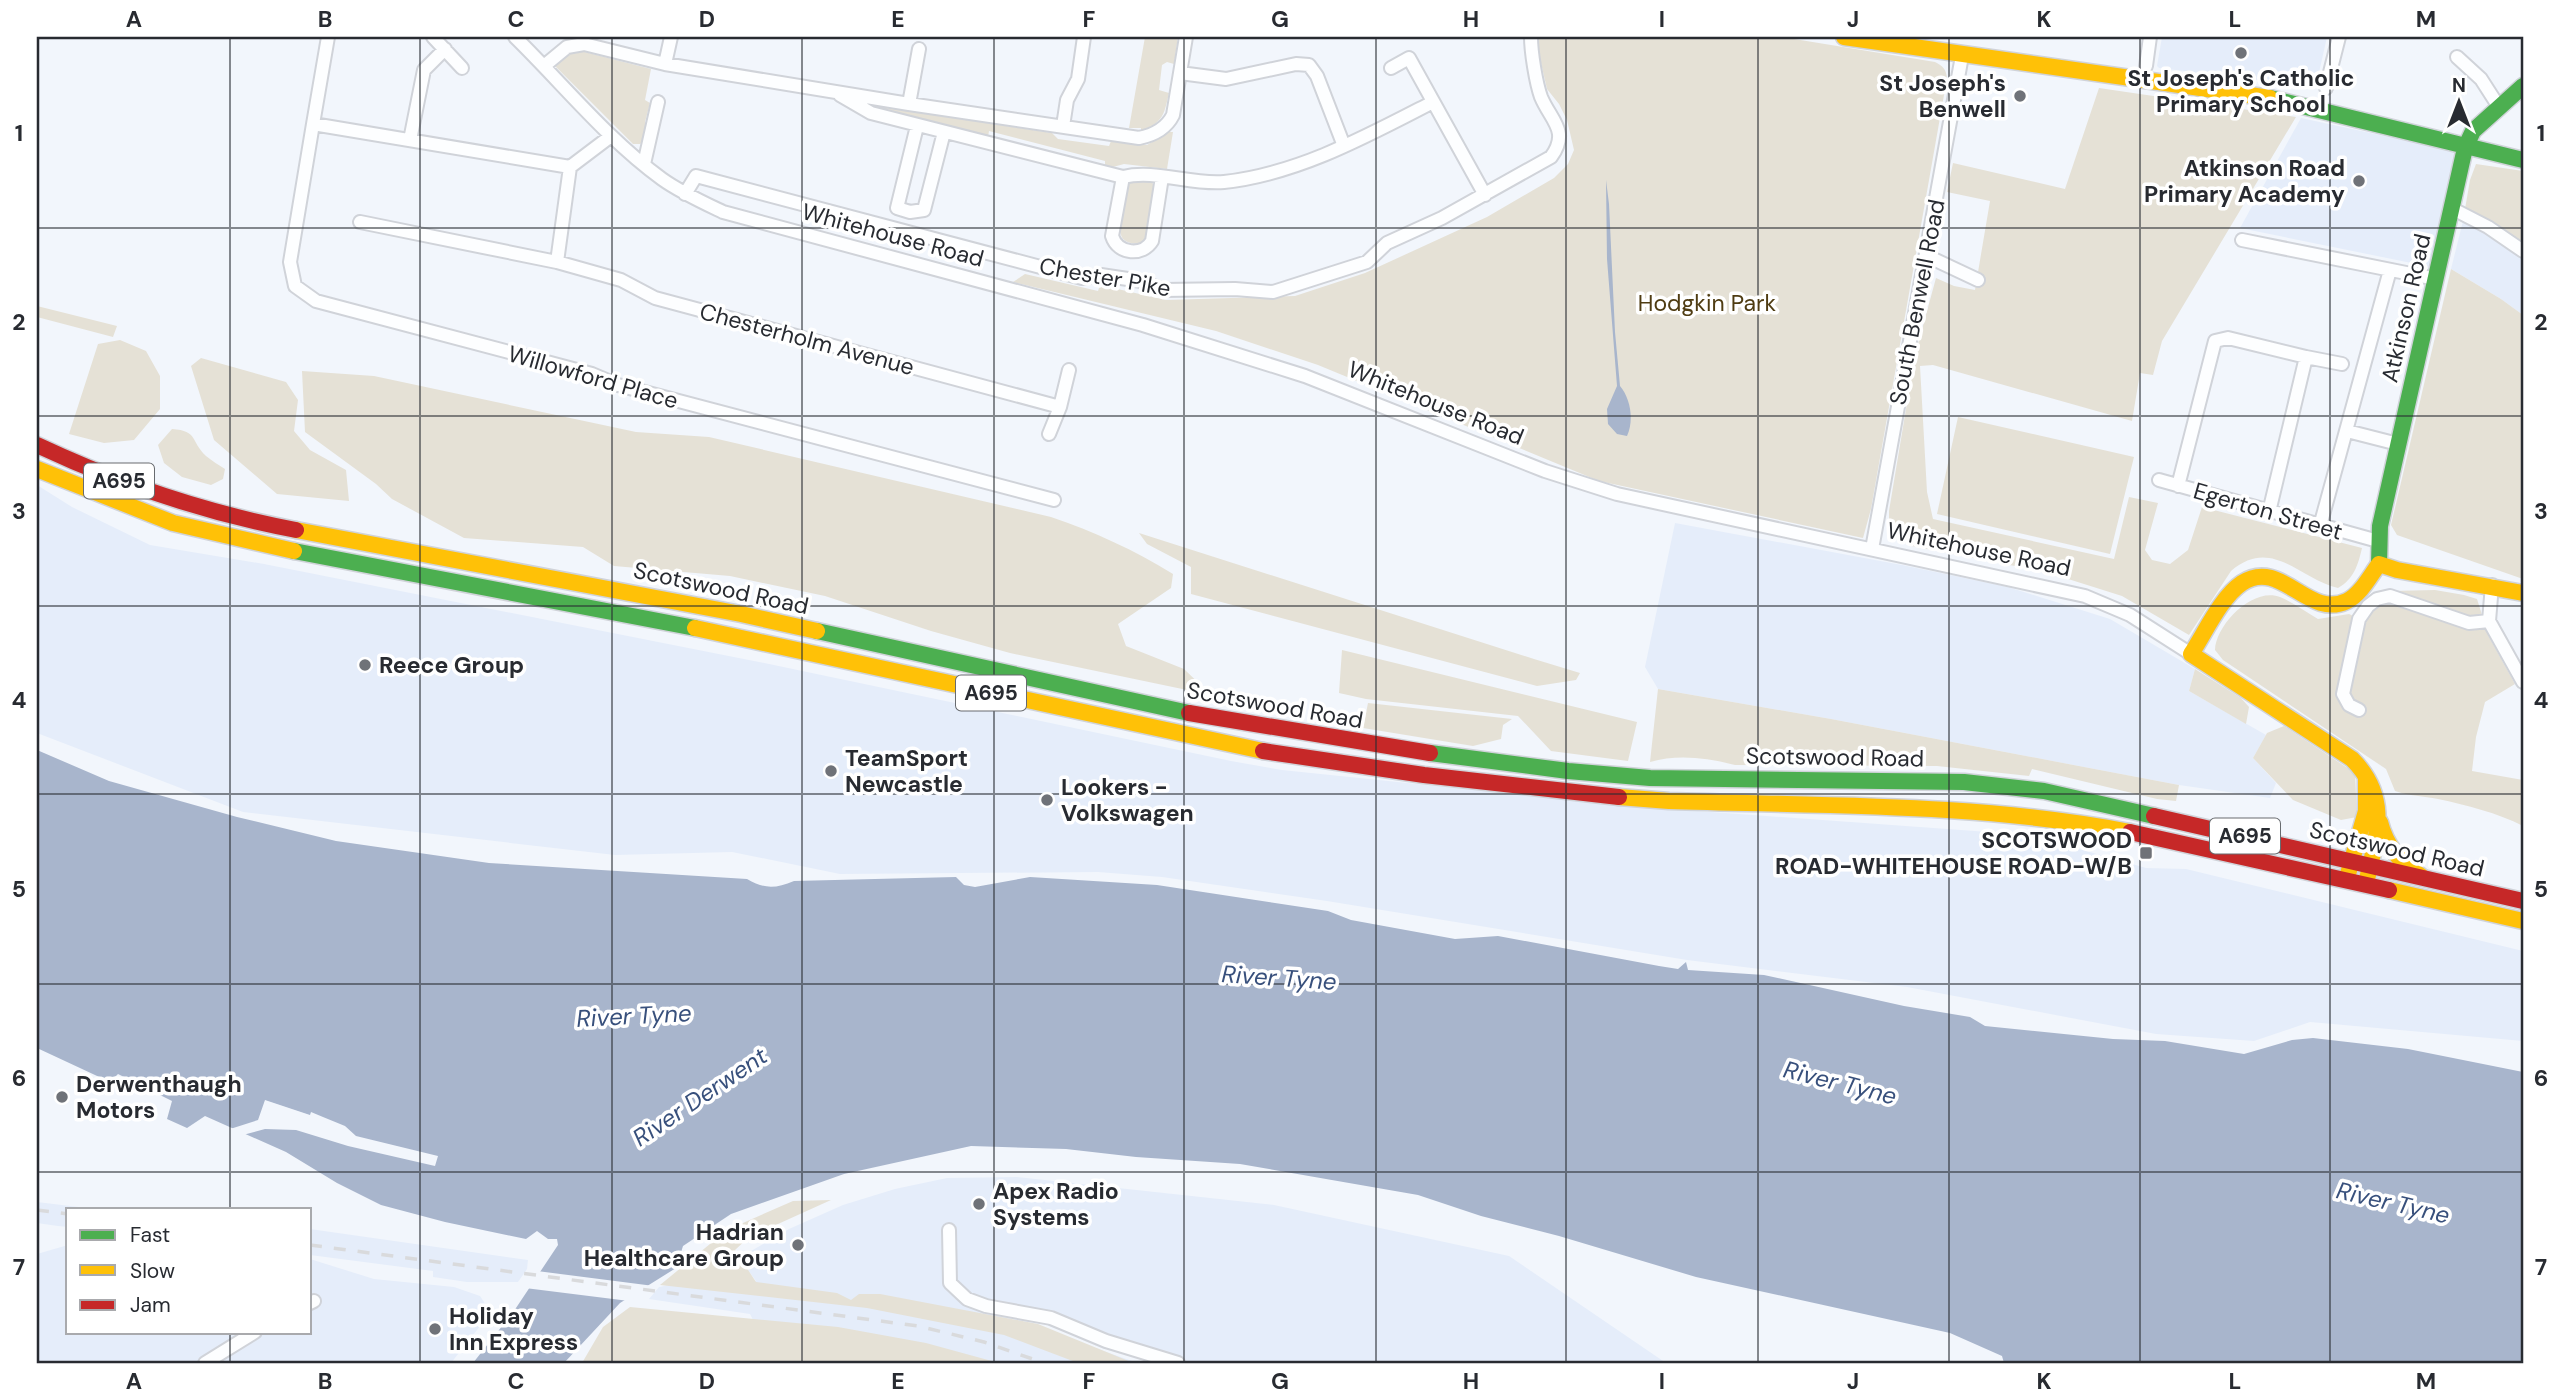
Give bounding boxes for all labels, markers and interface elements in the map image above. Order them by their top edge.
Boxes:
text: A [126,4,142,34]
text: B [318,4,332,34]
text: C [508,4,524,34]
text: D [699,4,715,34]
text: E [891,4,905,34]
text: F [1083,4,1096,34]
text: G [1271,4,1289,34]
text: H [1463,4,1479,34]
text: I [1659,4,1665,34]
text: J [1847,4,1859,34]
text: K [2036,4,2052,34]
text: L [2229,4,2241,34]
text: M [2416,4,2436,34]
marker: St Joseph's Catholic Primary School [2233,45,2249,61]
place label: St Joseph's Catholic Primary School [2127,63,2355,119]
north arrow [2424,66,2494,136]
place label: St Joseph's Benwell [1879,68,2006,124]
text: N [2452,73,2466,98]
marker: St Joseph's Benwell [2012,88,2028,104]
text: 1 [15,118,23,148]
text: 1 [2537,118,2545,148]
place label: Atkinson Road Primary Academy [2144,153,2345,209]
marker: Atkinson Road Primary Academy [2351,173,2367,189]
street label: Whitehouse Road [799,196,987,274]
street label: South Benwell Road [1882,197,1952,407]
street label: Atkinson Road [2374,231,2438,385]
street label: Chester Pike [1037,251,1173,303]
park label: Hodgkin Park [1638,288,1777,318]
street label: Chesterholm Avenue [696,296,918,382]
text: 2 [12,307,26,337]
text: 2 [2534,307,2548,337]
street label: Willowford Place [504,338,682,416]
street label: Whitehouse Road [1344,354,1528,452]
road number: A695 [84,463,154,498]
street label: Egerton Street [2190,475,2346,547]
text: 3 [12,496,26,526]
text: 3 [2534,496,2548,526]
street label: Whitehouse Road [1884,515,2074,583]
street label: Scotswood Road [631,555,811,621]
place label: Reece Group [379,650,524,680]
marker: Reece Group [357,657,373,673]
street label: Scotswood Road [1185,675,1365,735]
road number: A695 [956,676,1026,710]
text: 4 [12,685,27,715]
text: 4 [2534,685,2549,715]
street label: Scotswood Road [1746,740,1924,774]
place label: TeamSport Newcastle [845,743,968,799]
marker: TeamSport Newcastle [823,763,839,779]
place label: Lookers - Volkswagen [1061,772,1194,828]
marker: Lookers - Volkswagen [1039,792,1055,808]
street label: Scotswood Road [2307,814,2487,884]
road number: A695 [2210,818,2280,854]
place label: SCOTSWOOD ROAD-WHITEHOUSE ROAD-W/B [1775,825,2132,881]
marker: SCOTSWOOD ROAD-WHITEHOUSE ROAD-W/B [2138,845,2154,861]
text: 5 [12,874,26,904]
text: 5 [2534,874,2548,904]
water label: River Tyne [1220,958,1338,997]
water label: River Tyne [576,997,692,1034]
water label: River Derwent [626,1040,774,1153]
water label: River Tyne [1780,1054,1900,1112]
text: 6 [12,1063,26,1093]
text: 6 [2534,1063,2548,1093]
place label: Derwenthaugh Motors [76,1069,242,1125]
marker: Derwenthaugh Motors [54,1089,70,1105]
water label: River Tyne [2333,1174,2453,1231]
place label: Apex Radio Systems [993,1176,1119,1232]
marker: Apex Radio Systems [971,1196,987,1212]
legend [66,1208,312,1334]
place label: Hadrian Healthcare Group [584,1217,784,1273]
text: Fast [130,1221,170,1249]
marker: Hadrian Healthcare Group [790,1237,806,1253]
text: 7 [13,1252,25,1282]
text: 7 [2535,1252,2547,1282]
text: Slow [130,1257,175,1285]
text: Jam [130,1291,171,1319]
place label: Holiday Inn Express [449,1301,578,1357]
marker: Holiday Inn Express [427,1321,443,1337]
text: A [126,1366,142,1396]
text: B [318,1366,332,1396]
text: C [508,1366,524,1396]
text: D [699,1366,715,1396]
text: E [891,1366,905,1396]
text: F [1083,1366,1096,1396]
text: G [1271,1366,1289,1396]
text: H [1463,1366,1479,1396]
text: I [1659,1366,1665,1396]
text: J [1847,1366,1859,1396]
text: K [2036,1366,2052,1396]
text: L [2229,1366,2241,1396]
text: M [2416,1366,2436,1396]

